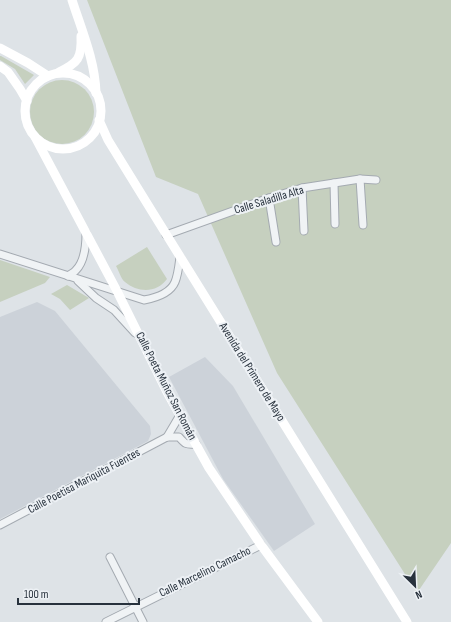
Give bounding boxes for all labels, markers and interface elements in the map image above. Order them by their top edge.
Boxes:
street label: Calle Saladilla Alta [232,182,306,218]
street label: Avenida del Primero de Mayo [215,319,288,424]
street label: Calle Poeta Muñoz San Román [132,329,200,443]
street label: Calle Poetisa Mariquita Fuentes [25,445,143,517]
street label: Calle Marcelino Camacho [157,543,253,601]
north arrow [395,566,435,606]
scale bar [18,580,139,606]
text: 100 m [24,587,49,602]
text: N [413,588,424,602]

